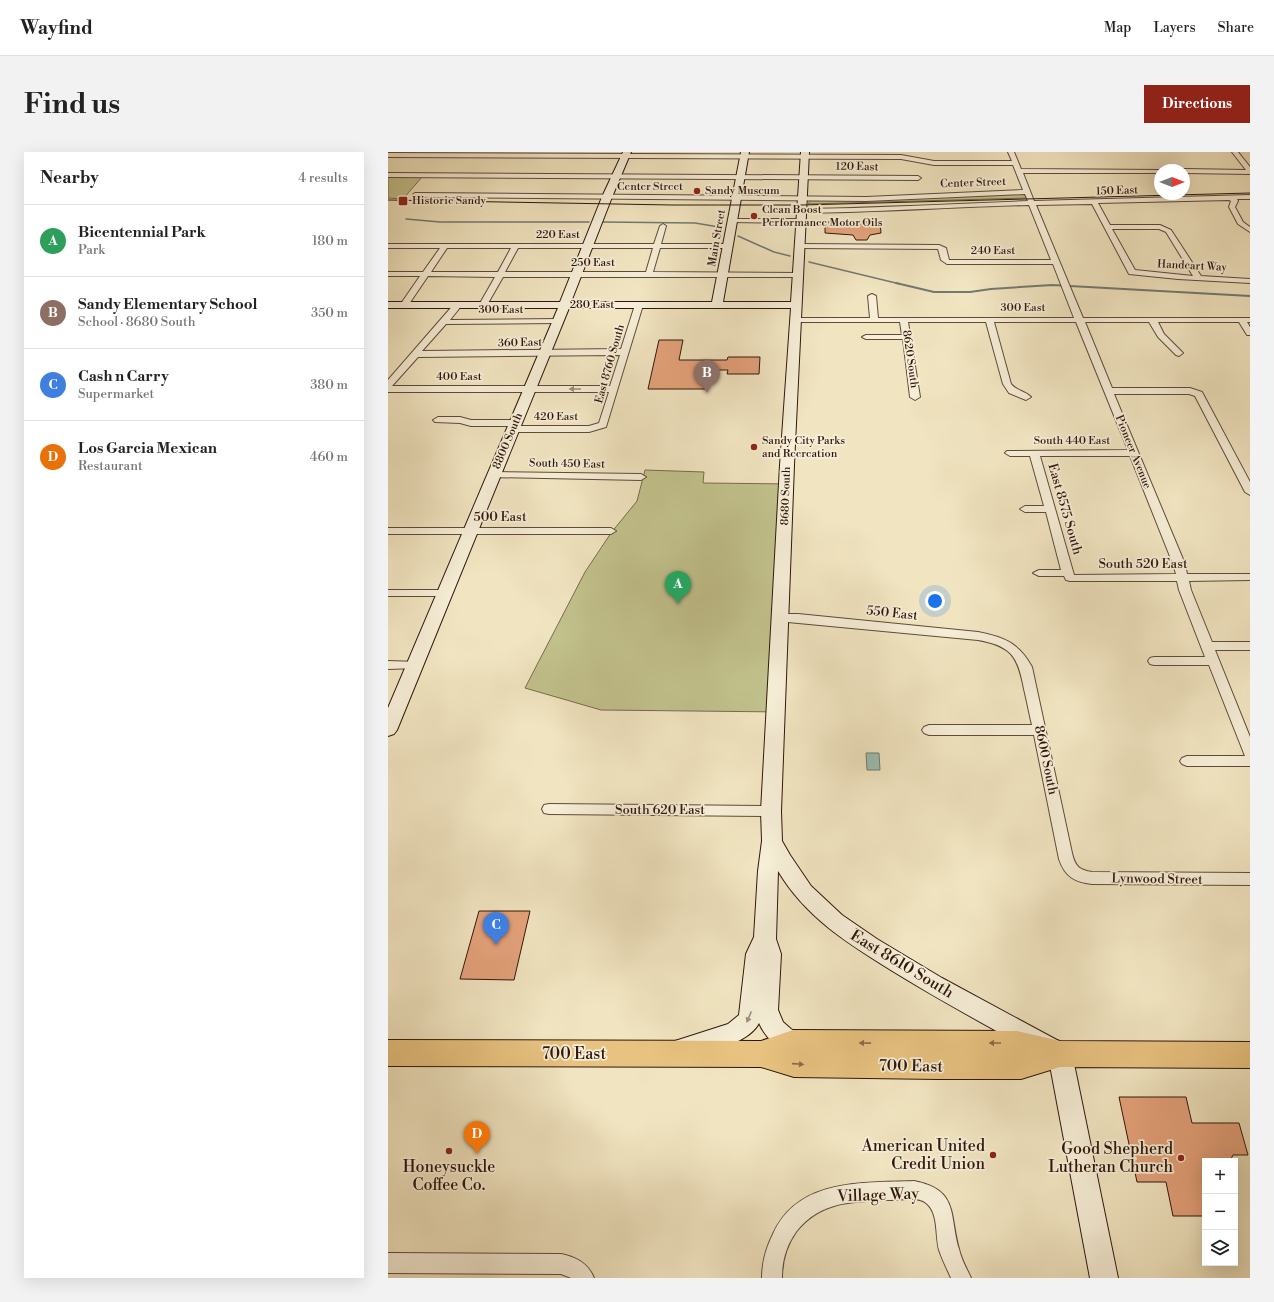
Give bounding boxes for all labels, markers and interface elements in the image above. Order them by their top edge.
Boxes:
text: Wayfind [20,16,93,40]
text: Map [1104,19,1131,37]
text: Layers [1153,19,1196,37]
text: Share [1218,19,1254,37]
button: Directions [1144,85,1250,123]
text: Find us [24,87,120,122]
street label: 120 East [835,160,879,174]
north arrow [1154,164,1190,200]
text: Nearby [40,167,99,189]
text: 4 results [298,170,348,186]
street label: Center Street [940,175,1006,191]
street label: Center Street [617,180,683,194]
street label: 150 East [1096,183,1139,199]
place label: Sandy Museum [705,184,780,198]
marker: Sandy Museum [692,186,702,196]
place label: Historic Sandy [412,194,487,208]
marker: Historic Sandy [397,195,409,207]
place label: Clean Boost Performance Motor Oils [762,203,883,230]
street label: Main Street [705,208,729,268]
marker: Clean Boost Performance Motor Oils [749,211,759,221]
text: Bicentennial Park [78,223,206,242]
street label: 220 East [536,228,580,242]
text: A [48,233,58,249]
text: 180 m [312,233,348,249]
text: Park [78,242,105,258]
street label: 240 East [971,244,1015,258]
street label: 250 East [571,256,615,270]
street label: Handcart Way [1157,257,1228,275]
text: Sandy Elementary School [78,295,258,314]
street label: 280 East [570,298,614,312]
street label: 300 East [1001,301,1046,315]
street label: 300 East [479,303,524,317]
text: B [48,305,58,321]
text: 350 m [311,305,348,321]
text: School · 8680 South [78,314,195,330]
street label: East 8760 South [592,322,628,405]
street label: 8620 South [899,329,921,389]
street label: 360 East [498,336,542,350]
pin: B [694,360,720,393]
text: Cash n Carry [78,367,169,386]
street label: 400 East [436,370,482,384]
text: C [48,377,58,393]
text: 380 m [310,377,348,393]
text: Supermarket [78,386,154,402]
one-way arrow [568,386,581,392]
street label: 8800 South [490,410,526,471]
street label: 420 East [534,410,578,424]
street label: Pioneer Avenue [1112,413,1154,491]
place label: Sandy City Parks and Recreation [762,434,845,461]
street label: South 440 East [1034,434,1110,448]
text: Los Garcia Mexican [78,439,217,458]
marker: Sandy City Parks and Recreation [749,442,759,452]
text: D [48,449,58,465]
text: 460 m [310,449,348,465]
street label: South 450 East [529,456,605,472]
text: Restaurant [78,458,143,474]
street label: East 8575 South [1044,462,1086,557]
street label: 8680 South [778,466,794,526]
street label: 500 East [473,509,527,525]
street label: South 520 East [1098,556,1188,572]
pin: A [665,571,691,604]
your location [925,591,945,611]
street label: 550 East [866,602,919,624]
street label: 8600 South [1031,724,1061,796]
street label: South 620 East [615,802,705,818]
street label: Lynwood Street [1111,870,1203,888]
pin: C [483,912,509,945]
street label: East 8610 South [847,925,958,1003]
one-way arrow [746,1011,752,1023]
one-way arrow [858,1040,871,1046]
one-way arrow [988,1040,1001,1046]
street label: 700 East [542,1044,606,1064]
street label: 700 East [879,1055,944,1077]
one-way arrow [792,1061,804,1068]
pin: D [464,1121,490,1154]
place label: American United Credit Union [861,1136,985,1174]
place label: Good Shepherd Lutheran Church [1048,1139,1173,1177]
marker: Honeysuckle Coffee Co. [444,1146,454,1156]
marker: American United Credit Union [988,1150,998,1160]
marker: Good Shepherd Lutheran Church [1176,1153,1186,1163]
place label: Honeysuckle Coffee Co. [403,1157,495,1195]
map controls [1202,1158,1238,1266]
button: + [1202,1158,1238,1194]
street label: Village Way [836,1184,920,1206]
button: − [1202,1194,1238,1230]
button: layers [1202,1230,1238,1266]

